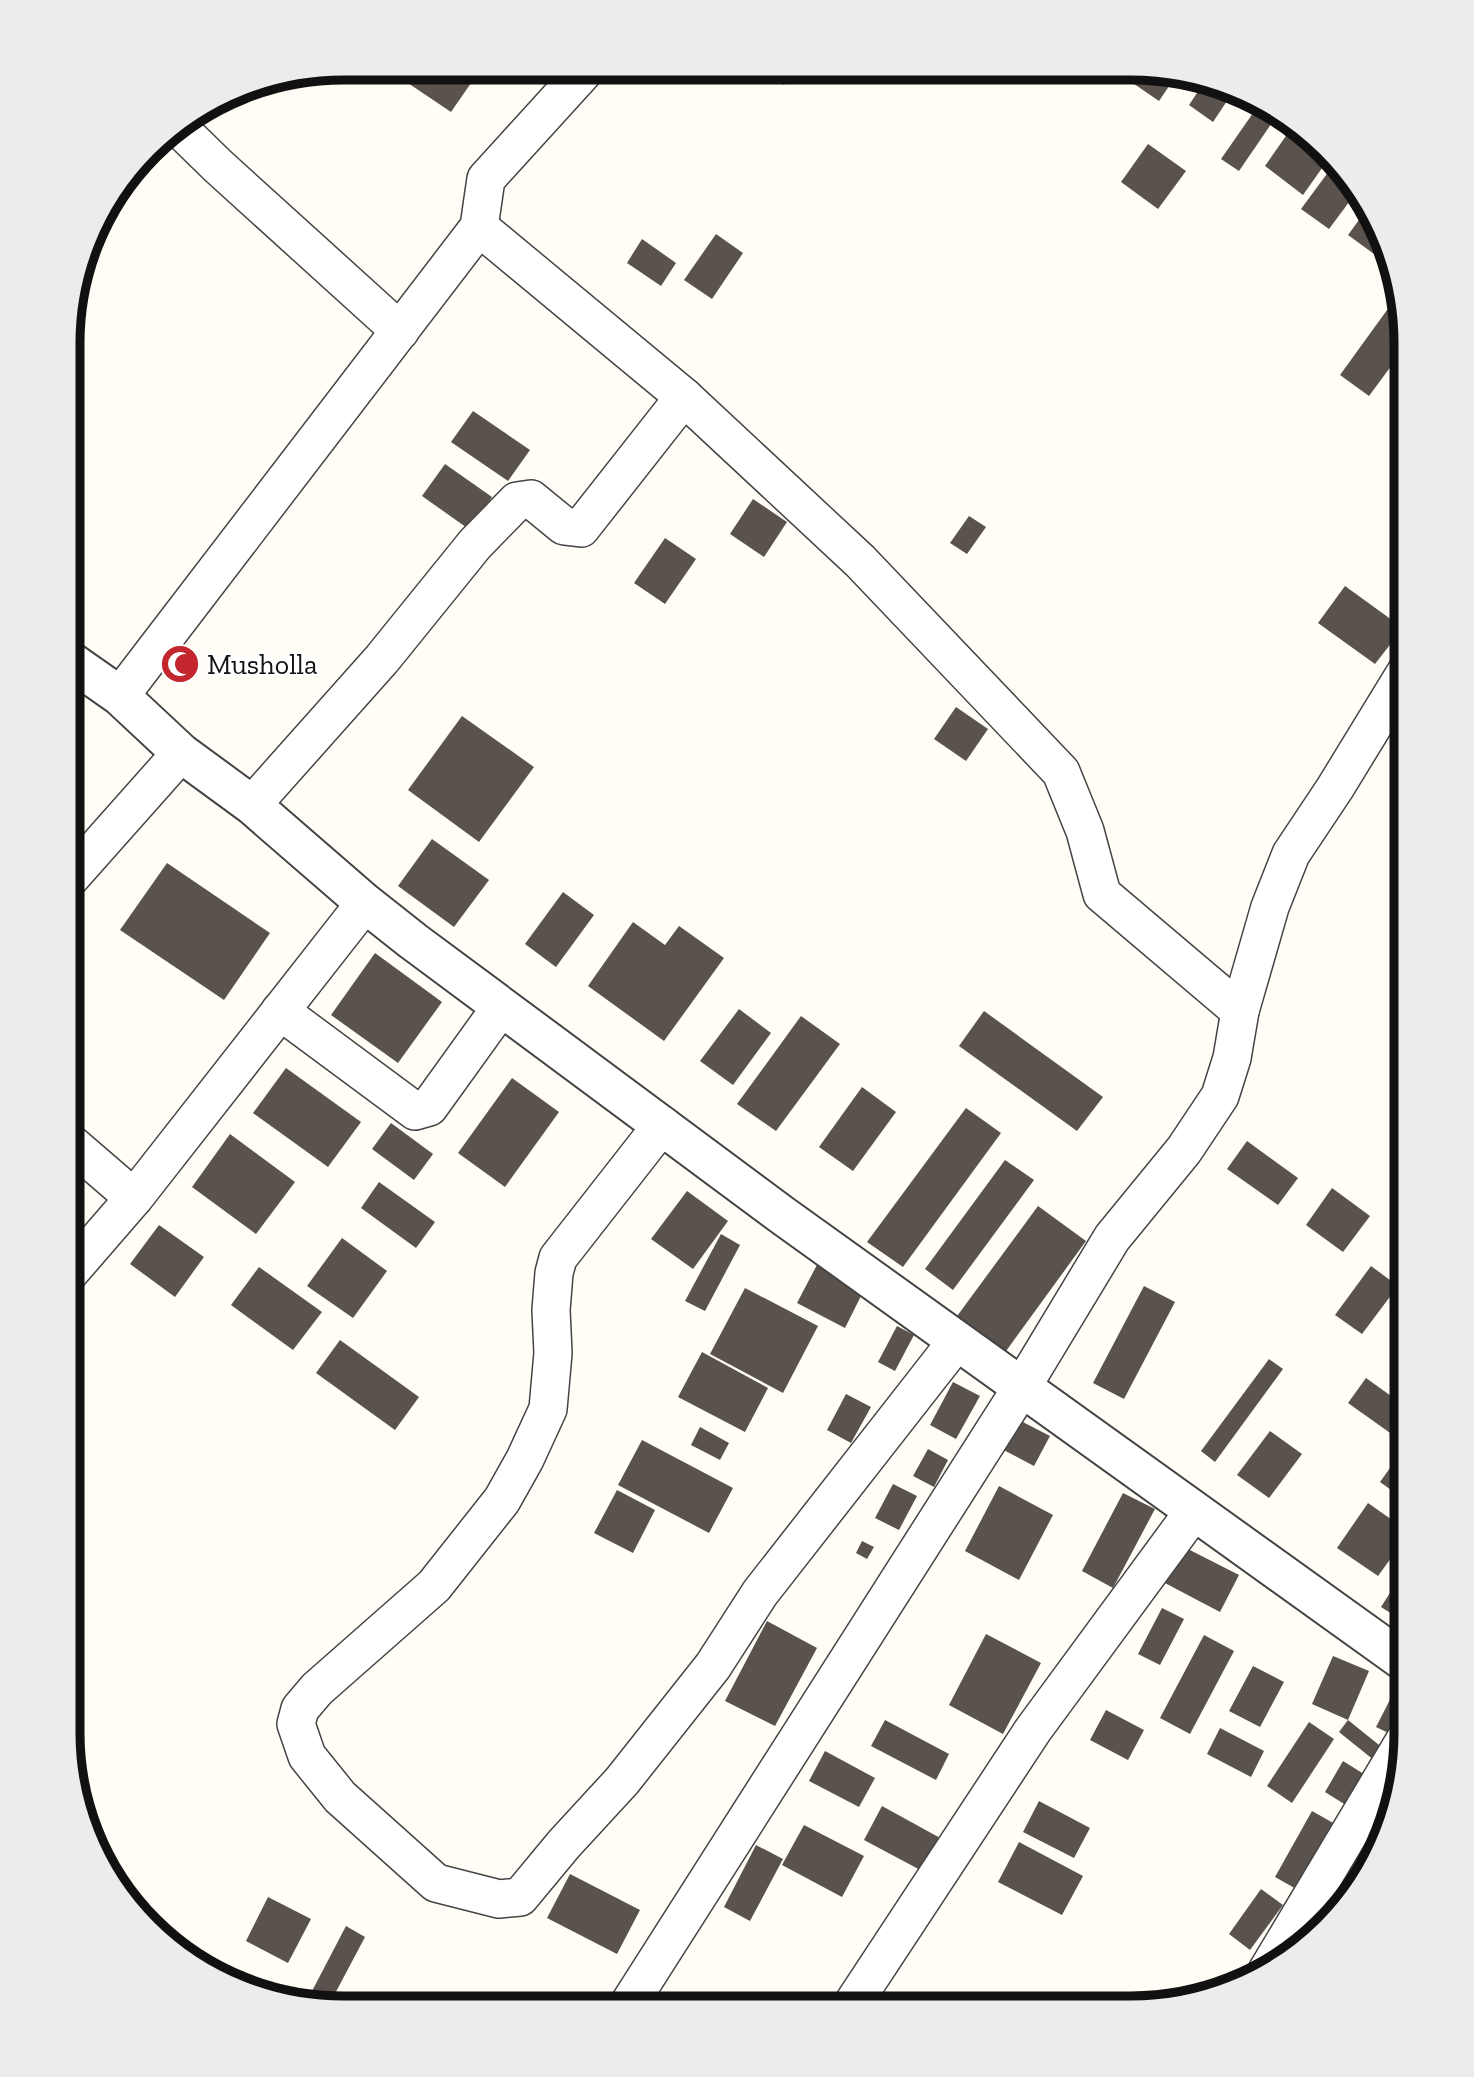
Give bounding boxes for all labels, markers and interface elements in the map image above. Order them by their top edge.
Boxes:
mosque icon: Musholla [159,643,201,685]
place label: Musholla [207,648,318,681]

